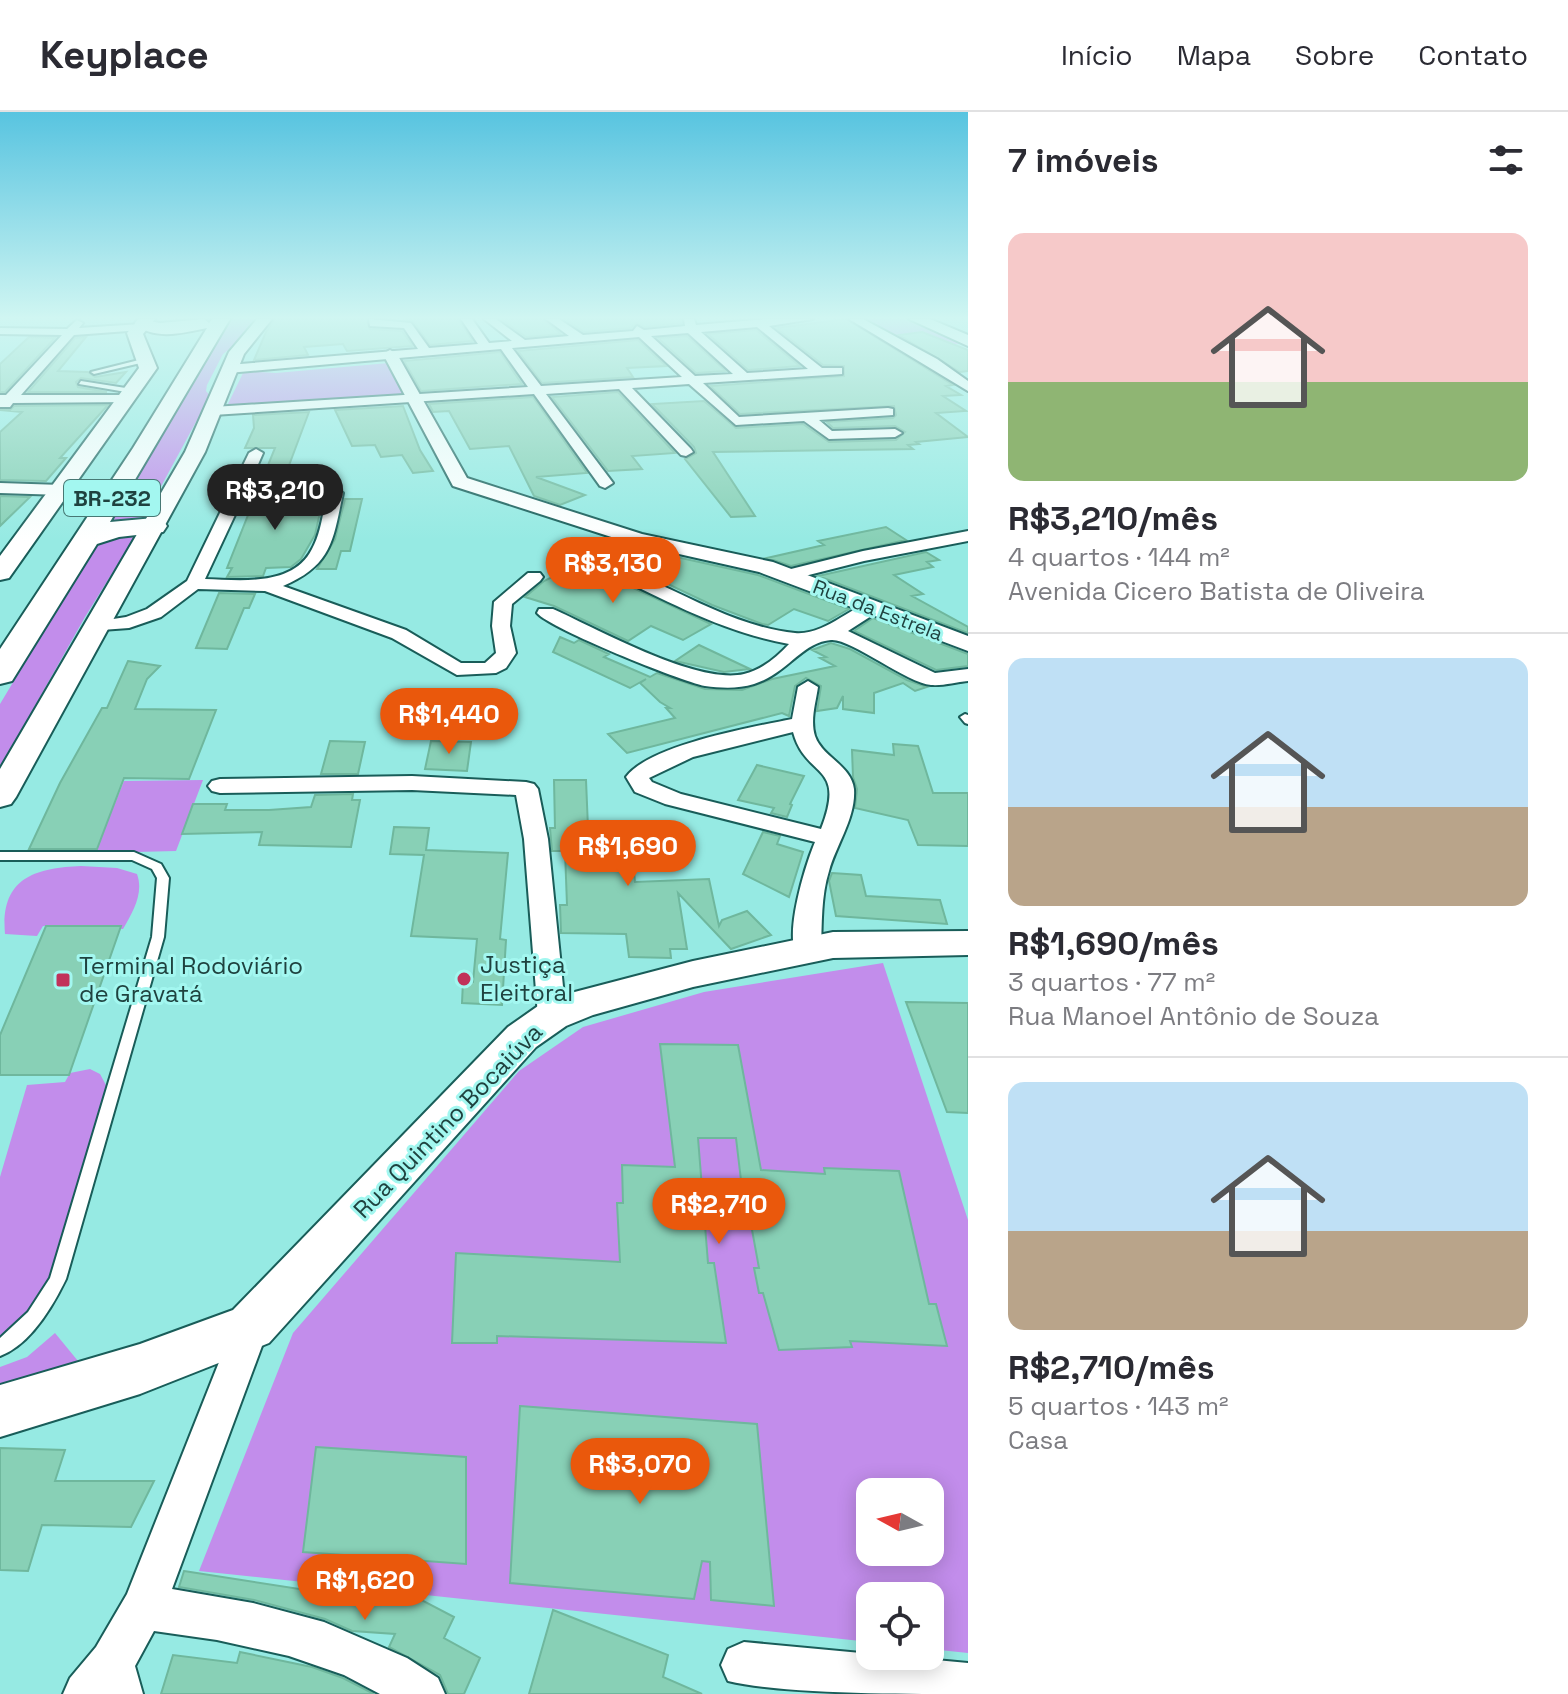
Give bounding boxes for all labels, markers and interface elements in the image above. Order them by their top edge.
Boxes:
text: Keyplace [40,31,209,79]
text: Início [1061,37,1133,73]
text: Mapa [1177,37,1251,73]
text: Sobre [1295,37,1374,73]
text: Contato [1418,37,1528,73]
icon: filters [1484,138,1528,182]
text: 7 imóveis [1008,139,1159,182]
icon: home [1196,285,1340,429]
pin: R$3,210 [201,464,349,532]
text: R$3,210 [225,473,325,507]
road number: BR-232 [64,480,160,516]
text: R$3,210/mês [1008,497,1218,540]
pin: R$3,130 [539,537,687,605]
text: 4 quartos · 144 m² [1008,540,1230,574]
text: R$3,130 [564,546,662,580]
street label: Rua da Estrela [809,573,947,647]
text: Avenida Cicero Batista de Oliveira [1008,574,1425,608]
pin: R$1,440 [375,688,523,756]
text: R$1,440 [398,697,500,731]
icon: home [1196,710,1340,854]
pin: R$1,690 [554,820,702,888]
text: R$1,690 [578,829,678,863]
text: R$1,690/mês [1008,922,1219,965]
place label: Justiça Eleitoral [480,949,573,1008]
place label: Terminal Rodoviário de Gravatá [79,950,303,1009]
text: 3 quartos · 77 m² [1008,965,1215,999]
marker: Justiça Eleitoral [455,970,473,988]
marker: Terminal Rodoviário de Gravatá [54,971,72,989]
text: Rua Manoel Antônio de Souza [1008,999,1379,1033]
street label: Rua Quintino Bocaiúva [346,1017,549,1225]
icon: home [1196,1134,1340,1278]
pin: R$2,710 [645,1178,793,1246]
text: R$2,710 [670,1187,768,1221]
text: R$2,710/mês [1008,1346,1215,1389]
text: 5 quartos · 143 m² [1008,1389,1229,1423]
text: Casa [1008,1423,1068,1457]
pin: R$3,070 [566,1438,714,1506]
text: R$3,070 [589,1447,691,1481]
north arrow [856,1478,944,1566]
map controls [856,1478,944,1670]
pin: R$1,620 [291,1554,439,1622]
text: R$1,620 [315,1563,415,1597]
button: locate [856,1582,944,1670]

